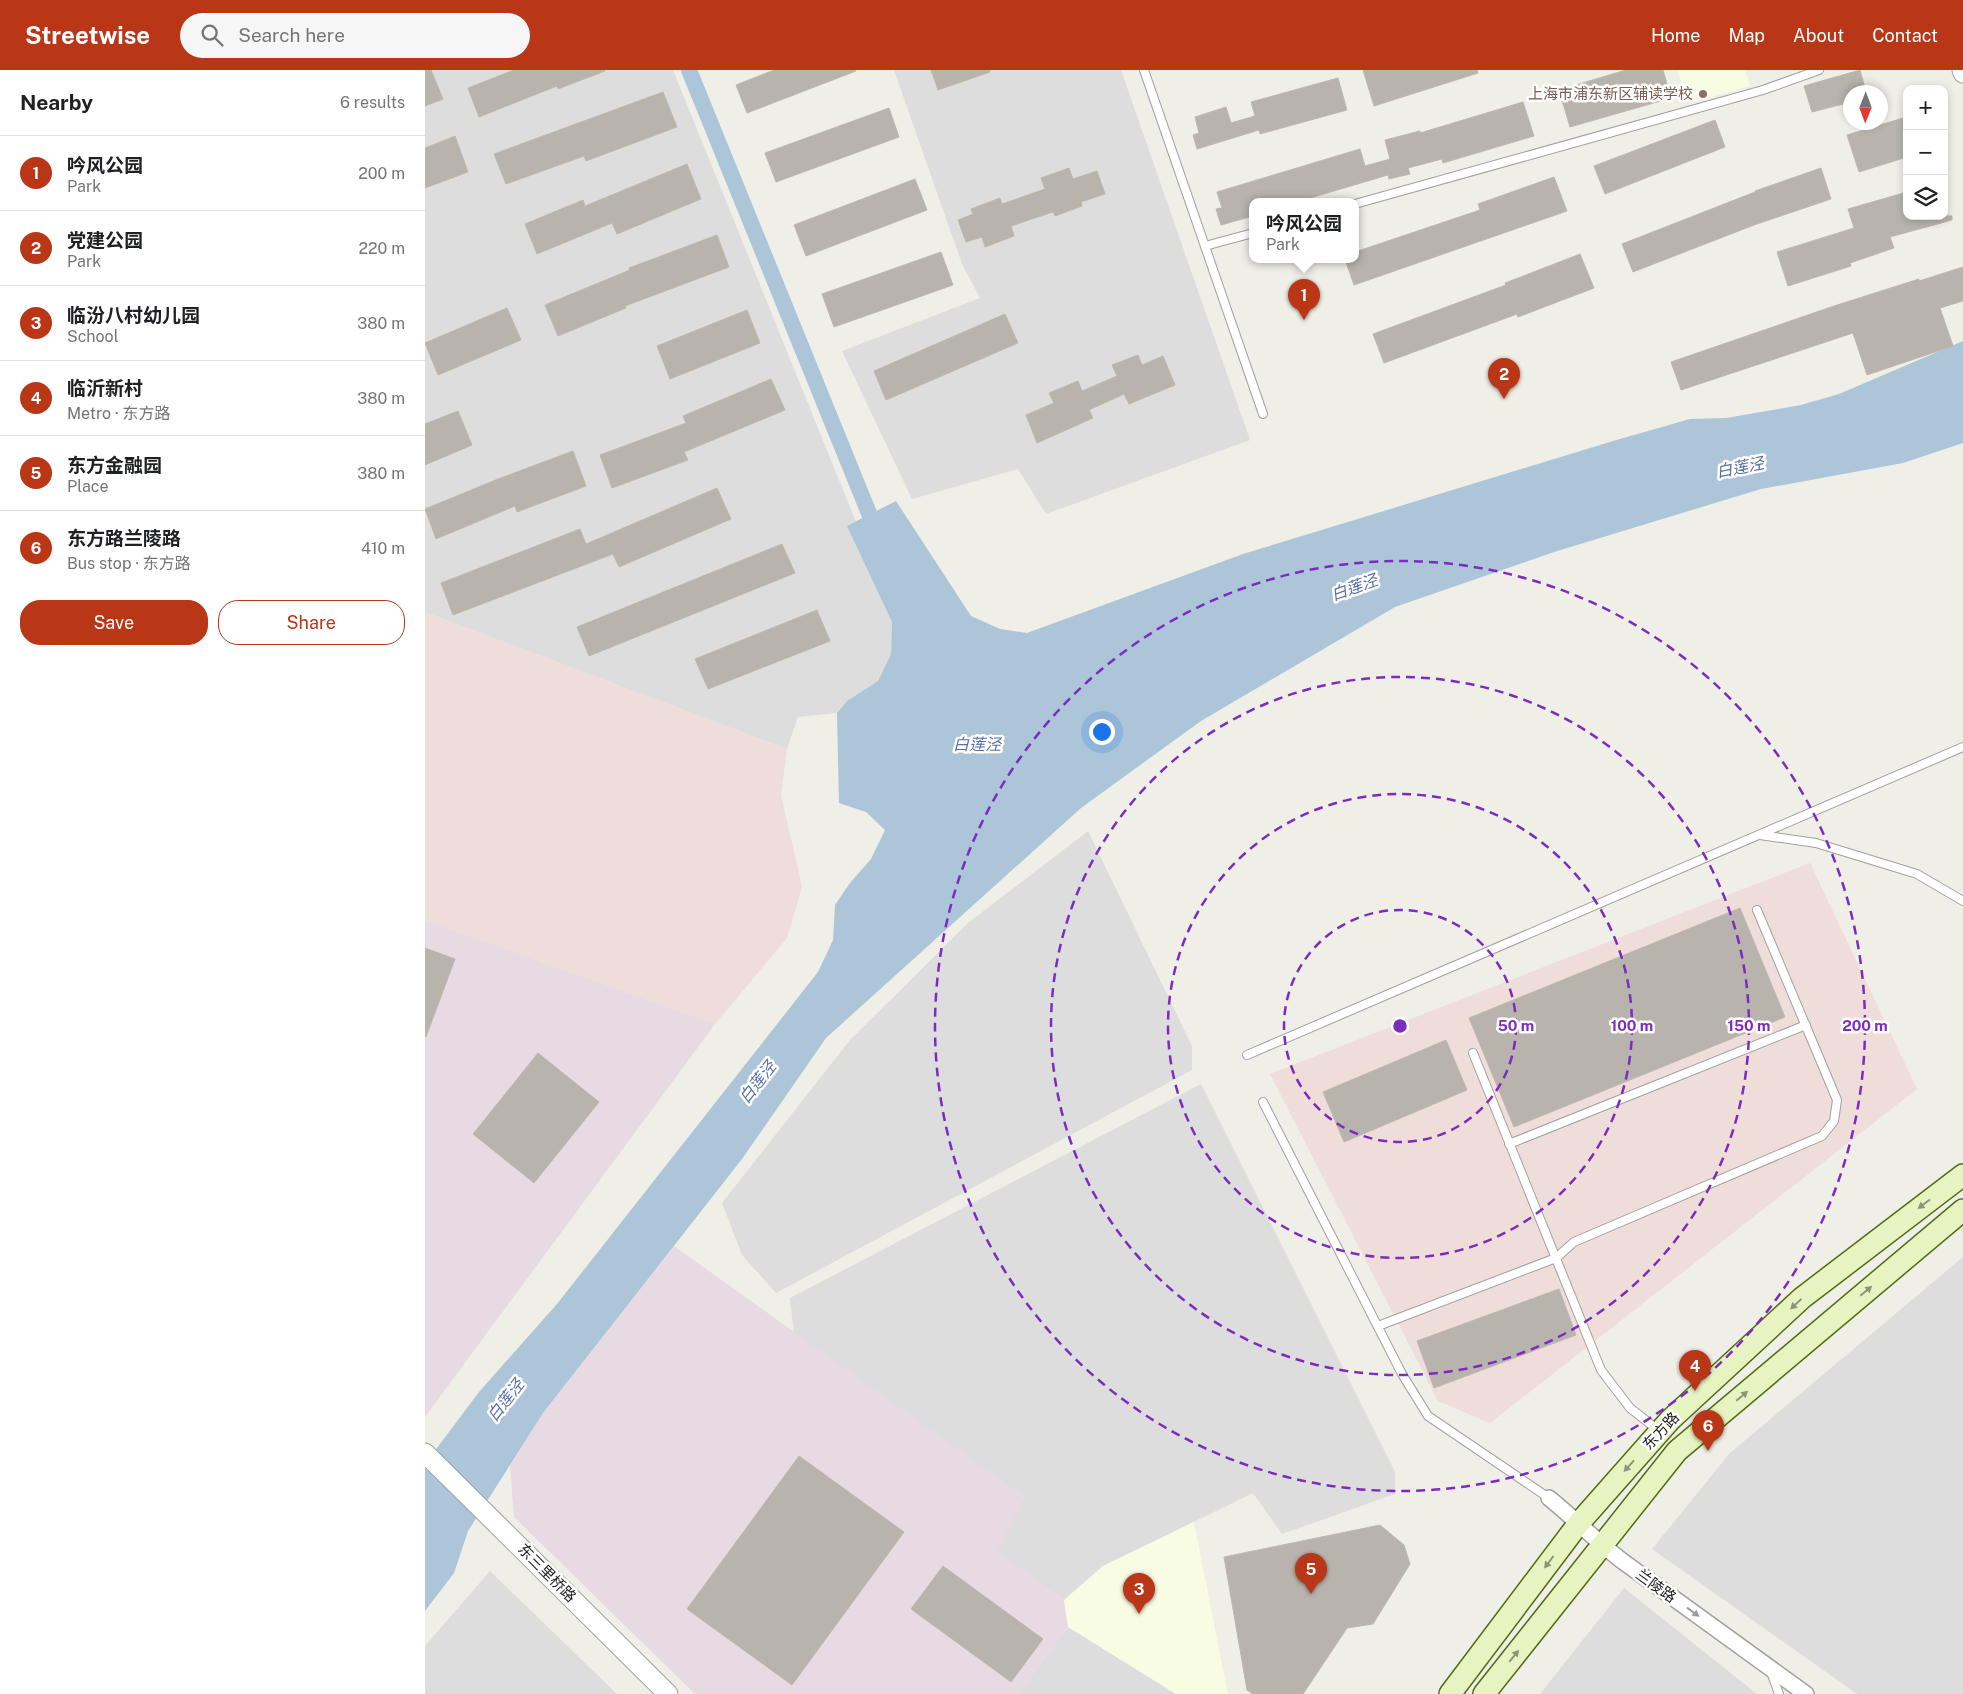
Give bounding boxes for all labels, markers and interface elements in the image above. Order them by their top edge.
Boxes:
search box [180,13,530,58]
text: Streetwise [25,21,150,49]
icon: search [198,21,226,49]
text: Search here [238,24,345,46]
text: Home [1651,25,1701,46]
text: Map [1729,25,1765,46]
text: About [1793,25,1844,46]
text: Contact [1872,25,1938,46]
place label: 上海市浦东新区辅读学校 [1528,85,1693,102]
north arrow [1843,85,1888,130]
map controls [1903,85,1948,220]
button: + [1903,85,1948,130]
marker: 上海市浦东新区辅读学校 [1697,88,1709,100]
text: Nearby [20,90,93,115]
text: 6 results [340,93,405,112]
button: − [1903,130,1948,175]
text: 吟风公园 [67,154,143,176]
text: 1 [33,164,39,183]
text: 200 m [358,164,405,183]
button: layers [1903,175,1948,220]
text: Park [67,177,101,196]
popup [1249,198,1359,263]
text: 吟风公园 [1266,212,1342,234]
text: 党建公园 [67,229,143,251]
text: Park [1266,235,1300,254]
text: 2 [31,239,41,258]
text: 220 m [358,239,405,258]
text: Park [67,252,101,271]
pin: 1 [1288,279,1320,320]
text: 临汾八村幼儿园 [67,304,200,326]
text: 3 [31,314,41,333]
text: 380 m [357,314,405,333]
text: School [67,327,118,346]
pin: 2 [1488,358,1520,399]
text: 临沂新村 [67,377,143,399]
text: 4 [31,389,41,408]
text: 380 m [357,389,405,408]
text: Metro · 东方路 [67,404,170,423]
water label: 白莲泾 [1715,453,1767,481]
text: 东方金融园 [67,454,162,476]
text: 5 [31,464,41,483]
text: 380 m [357,464,405,483]
text: Place [67,477,109,496]
text: 东方路兰陵路 [67,527,181,549]
text: 6 [31,539,41,558]
text: 410 m [361,539,405,558]
text: Bus stop · 东方路 [67,554,191,573]
water label: 白莲泾 [1328,570,1382,605]
button: Save [20,600,208,645]
button: Share [218,600,405,645]
your location [1089,719,1115,745]
water label: 白莲泾 [953,735,1003,754]
centre of rings [1391,1017,1409,1035]
text: 50 m [1498,1017,1534,1034]
text: 100 m [1611,1017,1653,1034]
text: 150 m [1727,1017,1771,1034]
text: 200 m [1842,1017,1888,1034]
water label: 白莲泾 [735,1056,781,1107]
one-way arrow [1918,1199,1931,1210]
one-way arrow [1860,1285,1872,1297]
one-way arrow [1790,1298,1802,1310]
pin: 4 [1679,1350,1711,1391]
water label: 白莲泾 [483,1374,529,1425]
one-way arrow [1735,1390,1748,1401]
street label: 东方路 [1639,1408,1682,1453]
pin: 6 [1692,1410,1724,1451]
one-way arrow [1624,1459,1635,1472]
street label: 东三里桥路 [515,1540,580,1605]
pin: 5 [1295,1553,1327,1594]
one-way arrow [1544,1555,1555,1568]
street label: 兰陵路 [1633,1565,1679,1606]
pin: 3 [1123,1573,1155,1614]
one-way arrow [1686,1607,1700,1617]
one-way arrow [1509,1650,1520,1663]

